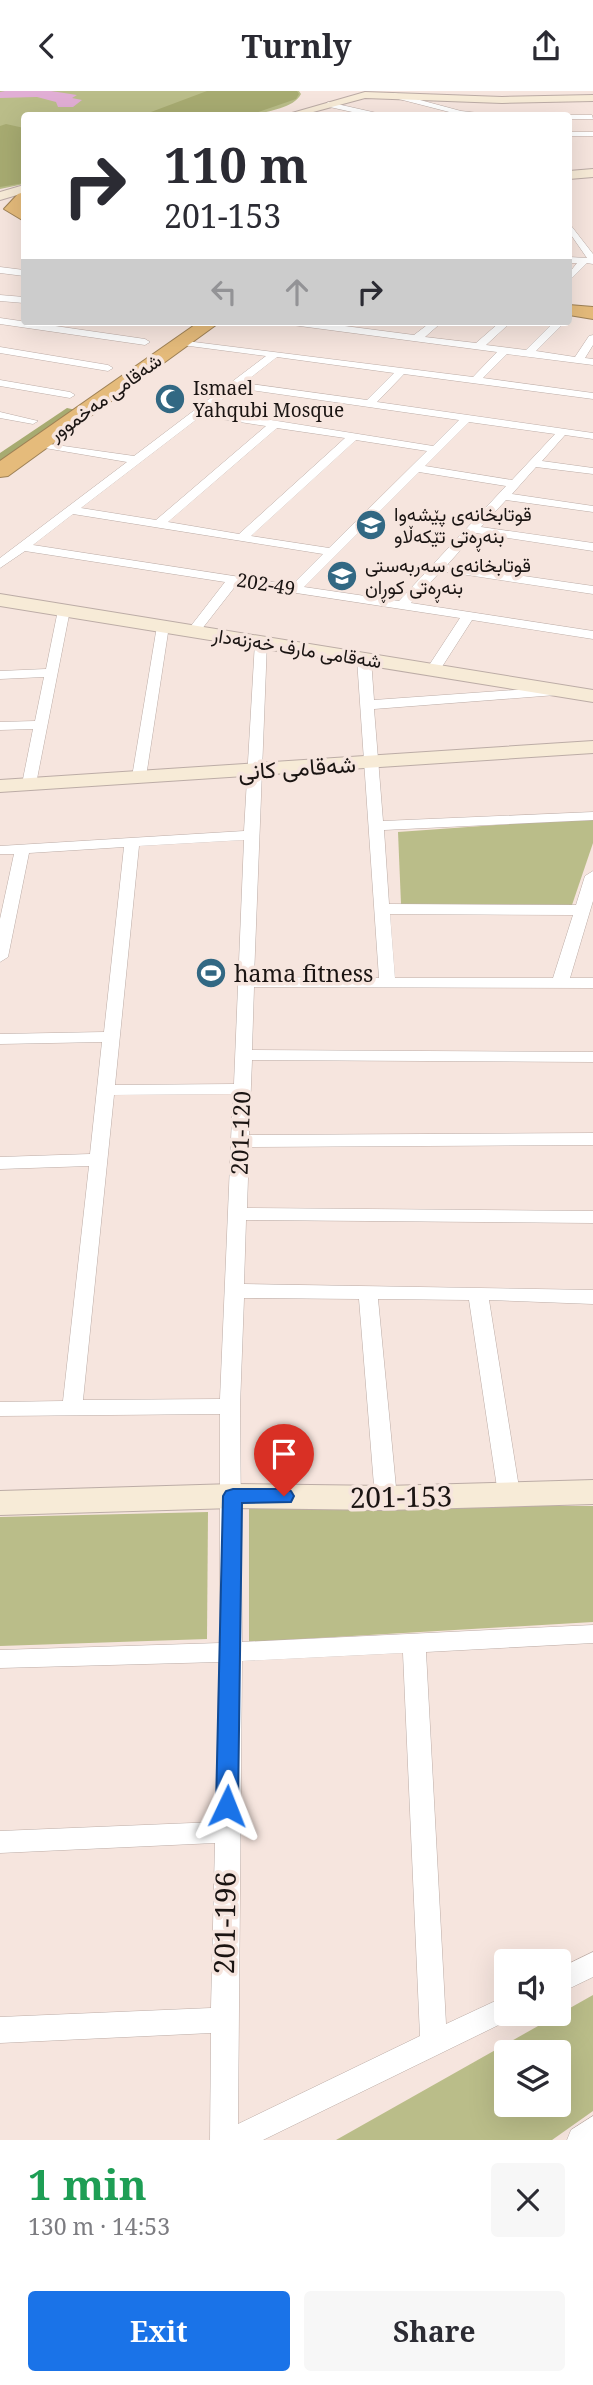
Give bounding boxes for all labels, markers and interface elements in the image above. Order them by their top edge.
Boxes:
text: Turnly [241,24,352,67]
icon: back [28,27,66,65]
icon: share [527,27,565,65]
text: 110 m [164,131,308,197]
icon: right [49,140,140,231]
text: 201-153 [164,194,281,237]
icon: left [205,273,243,311]
icon: ahead [278,273,316,311]
icon: right [351,273,389,311]
street label: شەقامی مەخموور [43,347,167,447]
place label: Ismael Yahqubi Mosque [192,375,344,423]
mosque icon: Ismael Yahqubi Mosque [153,382,187,416]
place label: قوتابخانەی پێشەوا بنەڕەتی تێکەڵاو [394,501,532,552]
school or university icon: قوتابخانەی پێشەوا بنەڕەتی تێکەڵاو [354,508,388,542]
place label: قوتابخانەی سەربەستی بنەڕەتی کوڕان [365,552,531,603]
school or university icon: قوتابخانەی سەربەستی بنەڕەتی کوڕان [325,559,359,593]
street label: 202-49 [235,567,297,601]
street label: شەقامی مارف خەزنەدار [210,622,384,674]
street label: شەقامی کانی [237,747,357,787]
sports icon: hama fitness [194,956,228,990]
place label: hama fitness [234,957,373,989]
street label: 201-120 [223,1090,257,1176]
pin [254,1424,314,1496]
icon: arrive [265,1435,303,1473]
street label: 201-153 [349,1476,453,1516]
position arrow [190,1769,264,1843]
street label: 201-196 [204,1871,244,1975]
map controls [494,1949,571,2117]
button: sound [494,1949,571,2026]
button: layers [494,2040,571,2117]
text: 1 min [28,2155,147,2212]
button: close [491,2163,565,2237]
text: 130 m · 14:53 [28,2210,170,2242]
button: Exit [28,2291,290,2371]
button: Share [304,2291,565,2371]

